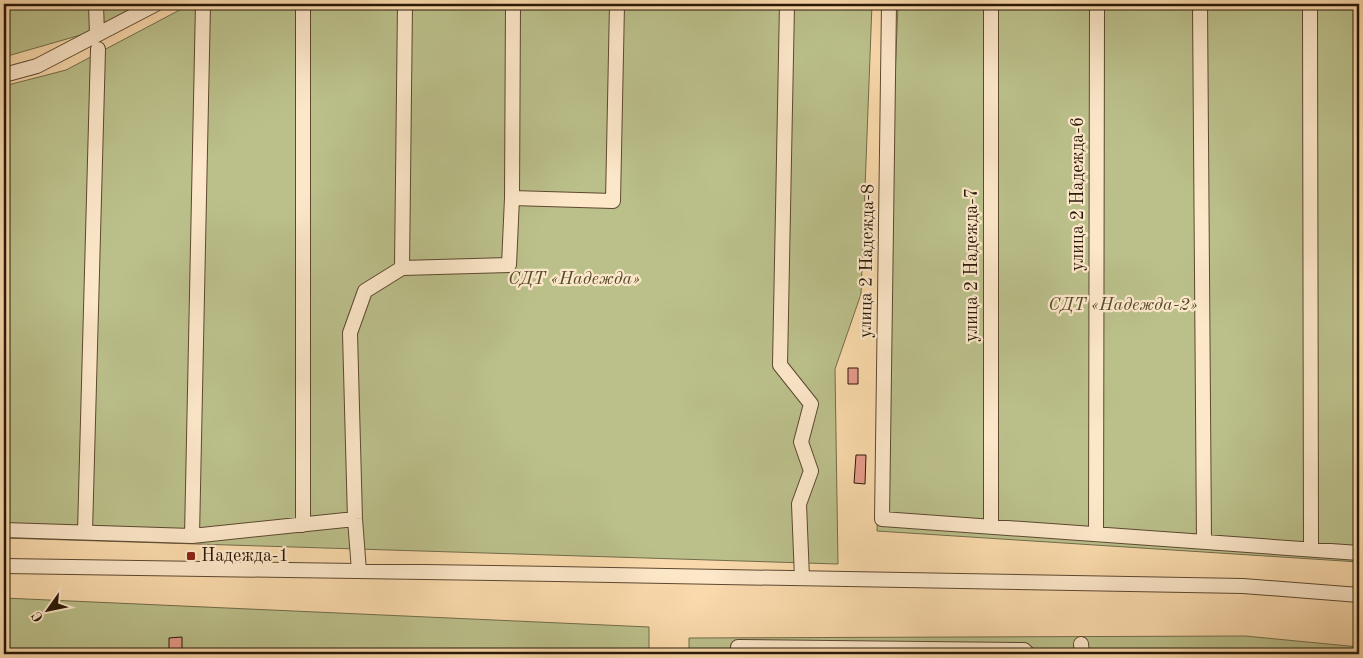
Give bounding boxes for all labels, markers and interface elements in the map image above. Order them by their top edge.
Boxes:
street label: улица 2 Надежда-6 [1069,117,1087,271]
street label: улица 2 Надежда-8 [857,184,877,338]
street label: улица 2 Надежда-7 [963,188,981,342]
park label: СДТ «Надежда» [508,270,640,288]
park label: СДТ «Надежда-2» [1048,296,1198,314]
place label: Надежда-1 [201,547,289,565]
marker: Надежда-1 [185,550,197,562]
north arrow [22,586,72,636]
text: С [30,609,46,624]

